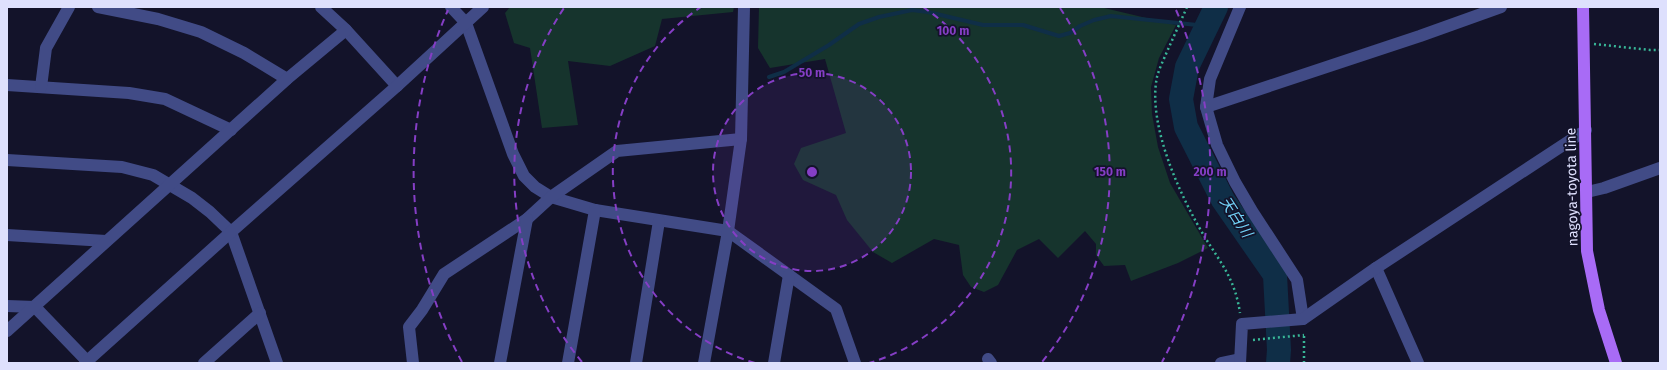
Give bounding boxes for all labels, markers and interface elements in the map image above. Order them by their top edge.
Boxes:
text: 100 m [937,24,969,38]
text: 50 m [799,66,825,80]
street label: nagoya-toyota line [1562,128,1582,246]
centre of rings [805,165,819,179]
text: 150 m [1094,165,1126,179]
text: 200 m [1193,165,1227,179]
water label: 天白川 [1216,193,1257,242]

